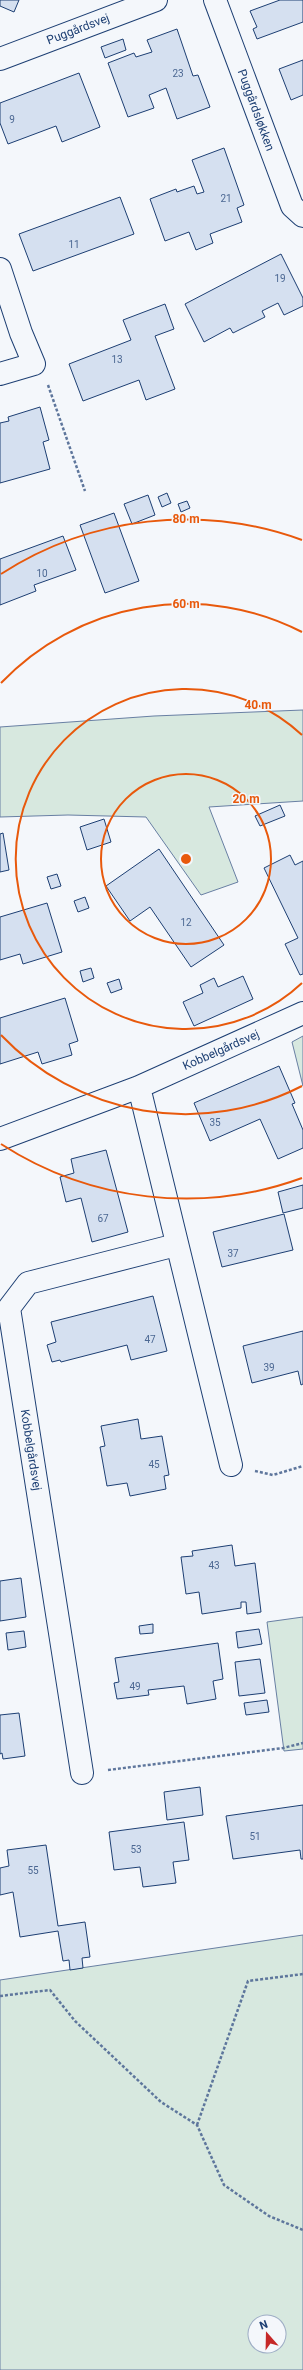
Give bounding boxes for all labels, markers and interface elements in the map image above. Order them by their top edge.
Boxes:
street label: Puggårdsvej [45,11,111,47]
street label: Puggårdsløkken [235,67,277,153]
house number: 23 [172,68,184,79]
house number: 9 [9,114,15,125]
house number: 21 [220,193,232,204]
house number: 11 [68,239,80,250]
house number: 19 [274,273,286,284]
house number: 13 [111,354,123,365]
text: 80 m [172,512,200,526]
house number: 10 [36,568,48,579]
text: 60 m [172,597,200,611]
text: 40 m [244,698,272,712]
text: 20 m [232,792,260,806]
centre of rings [179,852,193,866]
house number: 12 [180,917,192,928]
street label: Kobbelgårdsvej [181,1027,261,1073]
house number: 35 [209,1117,221,1128]
house number: 67 [97,1213,109,1224]
house number: 37 [227,1248,239,1259]
house number: 47 [144,1334,156,1345]
house number: 39 [263,1362,275,1373]
street label: Kobbelgårdsvej [18,1408,44,1492]
house number: 45 [148,1459,160,1470]
house number: 43 [208,1560,220,1571]
house number: 49 [129,1681,141,1692]
house number: 51 [249,1831,261,1842]
house number: 53 [130,1844,142,1855]
house number: 55 [27,1865,39,1876]
north arrow [247,2314,287,2354]
text: N [258,2318,270,2333]

